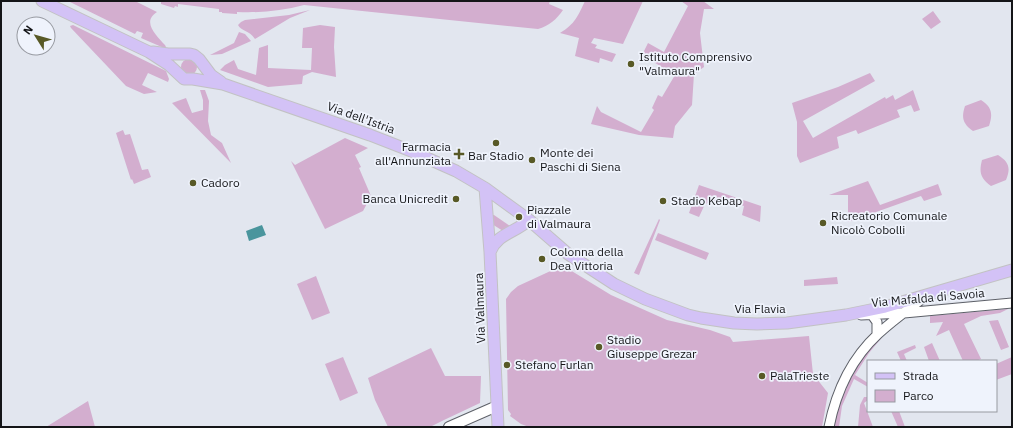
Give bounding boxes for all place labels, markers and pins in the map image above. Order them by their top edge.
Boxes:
place label: Istituto Comprensivo "Valmaura" [639,49,753,78]
marker: Istituto Comprensivo "Valmaura" [626,59,636,69]
marker: Bar Stadio [491,138,501,148]
place label: Farmacia all'Annunziata [375,139,452,168]
place label: Monte dei Paschi di Siena [540,145,621,174]
place label: Bar Stadio [468,148,524,163]
marker: Farmacia all'Annunziata [454,149,464,159]
marker: Monte dei Paschi di Siena [527,155,537,165]
place label: Cadoro [201,175,240,190]
marker: Cadoro [188,178,198,188]
place label: Banca Unicredit [363,191,448,206]
place label: Stadio Kebap [671,193,742,208]
marker: Banca Unicredit [451,194,461,204]
marker: Stadio Kebap [658,196,668,206]
place label: Piazzale di Valmaura [527,202,591,231]
place label: Ricreatorio Comunale Nicolò Cobolli [831,208,948,237]
marker: Piazzale di Valmaura [514,212,524,222]
marker: Ricreatorio Comunale Nicolò Cobolli [818,218,828,228]
place label: Colonna della Dea Vittoria [550,244,624,273]
marker: Colonna della Dea Vittoria [537,254,547,264]
place label: Stadio Giuseppe Grezar [607,332,697,361]
marker: Stadio Giuseppe Grezar [594,342,604,352]
place label: Stefano Furlan [515,357,594,372]
marker: Stefano Furlan [502,360,512,370]
place label: PalaTrieste [770,368,830,383]
marker: PalaTrieste [757,371,767,381]

